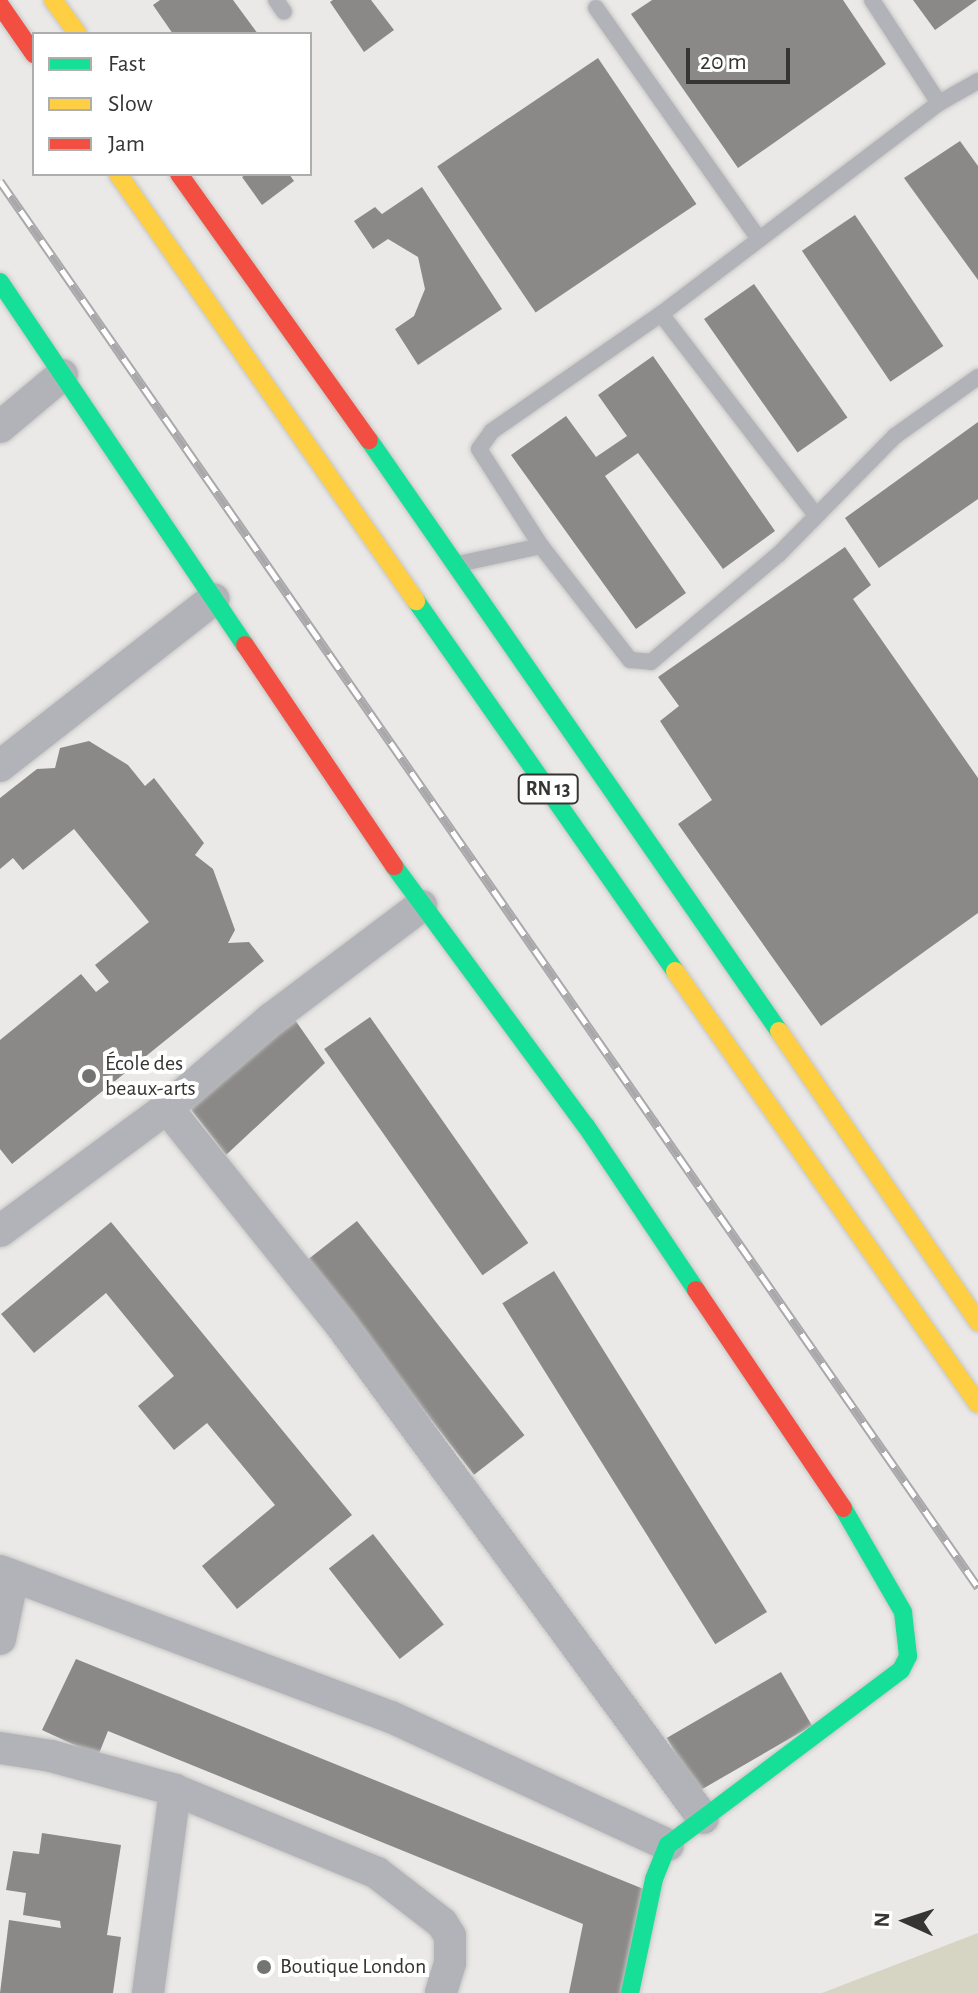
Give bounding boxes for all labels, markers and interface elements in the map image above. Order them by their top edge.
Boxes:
legend [32,32,312,176]
scale bar [690,32,794,82]
text: 20 m [700,50,747,74]
text: Fast [108,52,145,76]
text: Slow [108,92,153,116]
text: Jam [108,132,145,156]
road number: RN 13 [516,773,580,805]
place label: École des beaux-arts [105,1050,196,1102]
marker: École des beaux-arts [80,1067,98,1085]
north arrow [866,1881,946,1961]
text: N [871,1912,893,1928]
place label: Boutique London [280,1954,426,1980]
marker: Boutique London [255,1958,273,1976]

